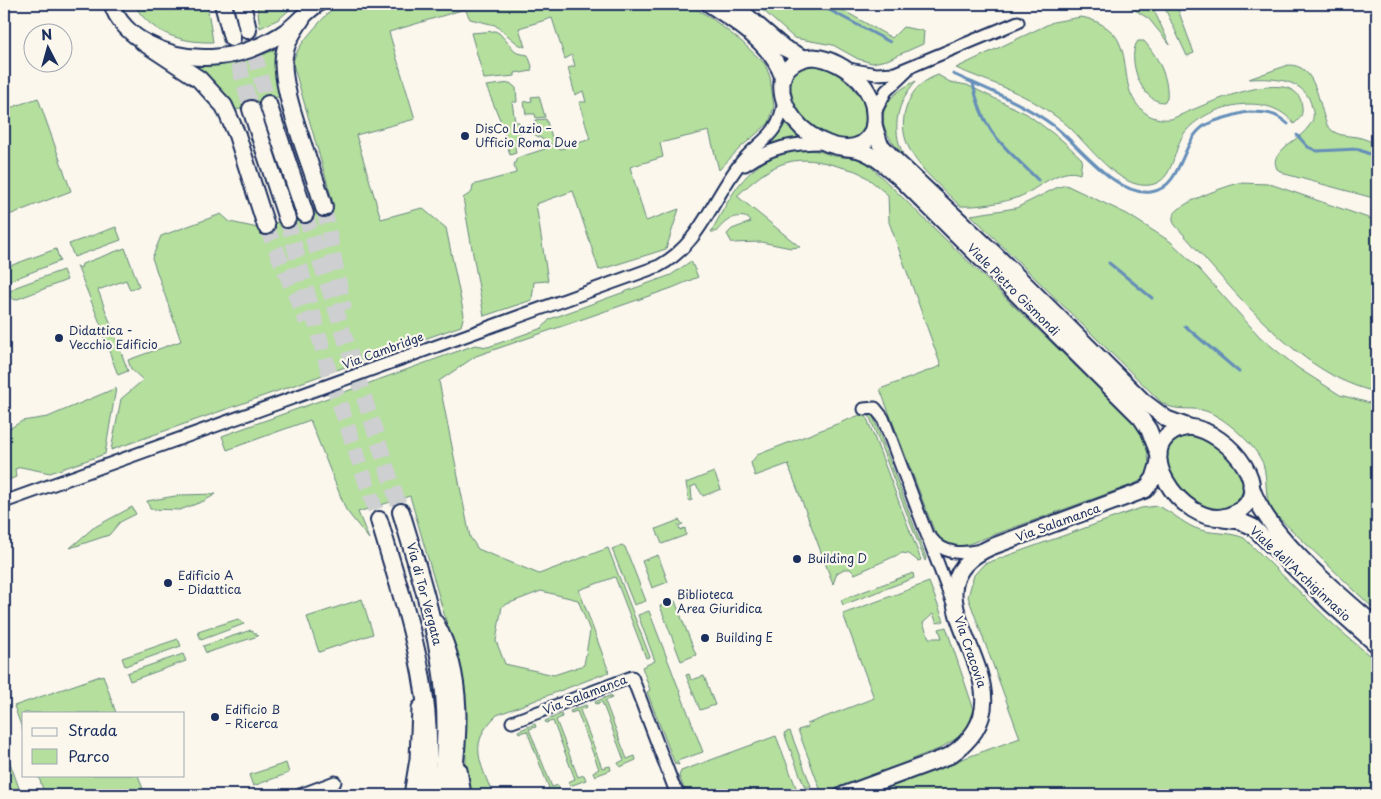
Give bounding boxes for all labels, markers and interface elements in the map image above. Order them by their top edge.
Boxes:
north arrow [22,22,72,72]
text: N [40,24,53,46]
place label: DisCo Lazio – Ufficio Roma Due [475,119,577,151]
marker: DisCo Lazio – Ufficio Roma Due [459,130,471,142]
street label: Viale Pietro Gismondi [963,239,1064,340]
place label: Didattica - Vecchio Edificio [69,321,158,353]
street label: Via Cambridge [339,327,426,373]
marker: Didattica - Vecchio Edificio [53,332,65,344]
street label: Via Salamanca [1013,498,1103,546]
street label: Viale dell'Archiginnasio [1246,522,1355,625]
street label: Via di Tor Vergata [403,540,447,647]
place label: Building D [807,549,867,567]
marker: Building D [791,553,803,565]
place label: Edificio A – Didattica [178,566,242,598]
marker: Edificio A – Didattica [162,577,174,589]
place label: Biblioteca Area Giuridica [677,585,763,617]
marker: Biblioteca Area Giuridica [661,596,673,608]
street label: Via Cracovia [950,613,992,690]
place label: Building E [715,628,773,646]
marker: Building E [699,632,711,644]
street label: Via Salamanca [540,670,630,718]
place label: Edificio B – Ricerca [225,700,280,732]
marker: Edificio B – Ricerca [209,711,221,723]
legend [22,712,185,776]
text: Strada [68,718,118,741]
text: Parco [68,744,110,767]

